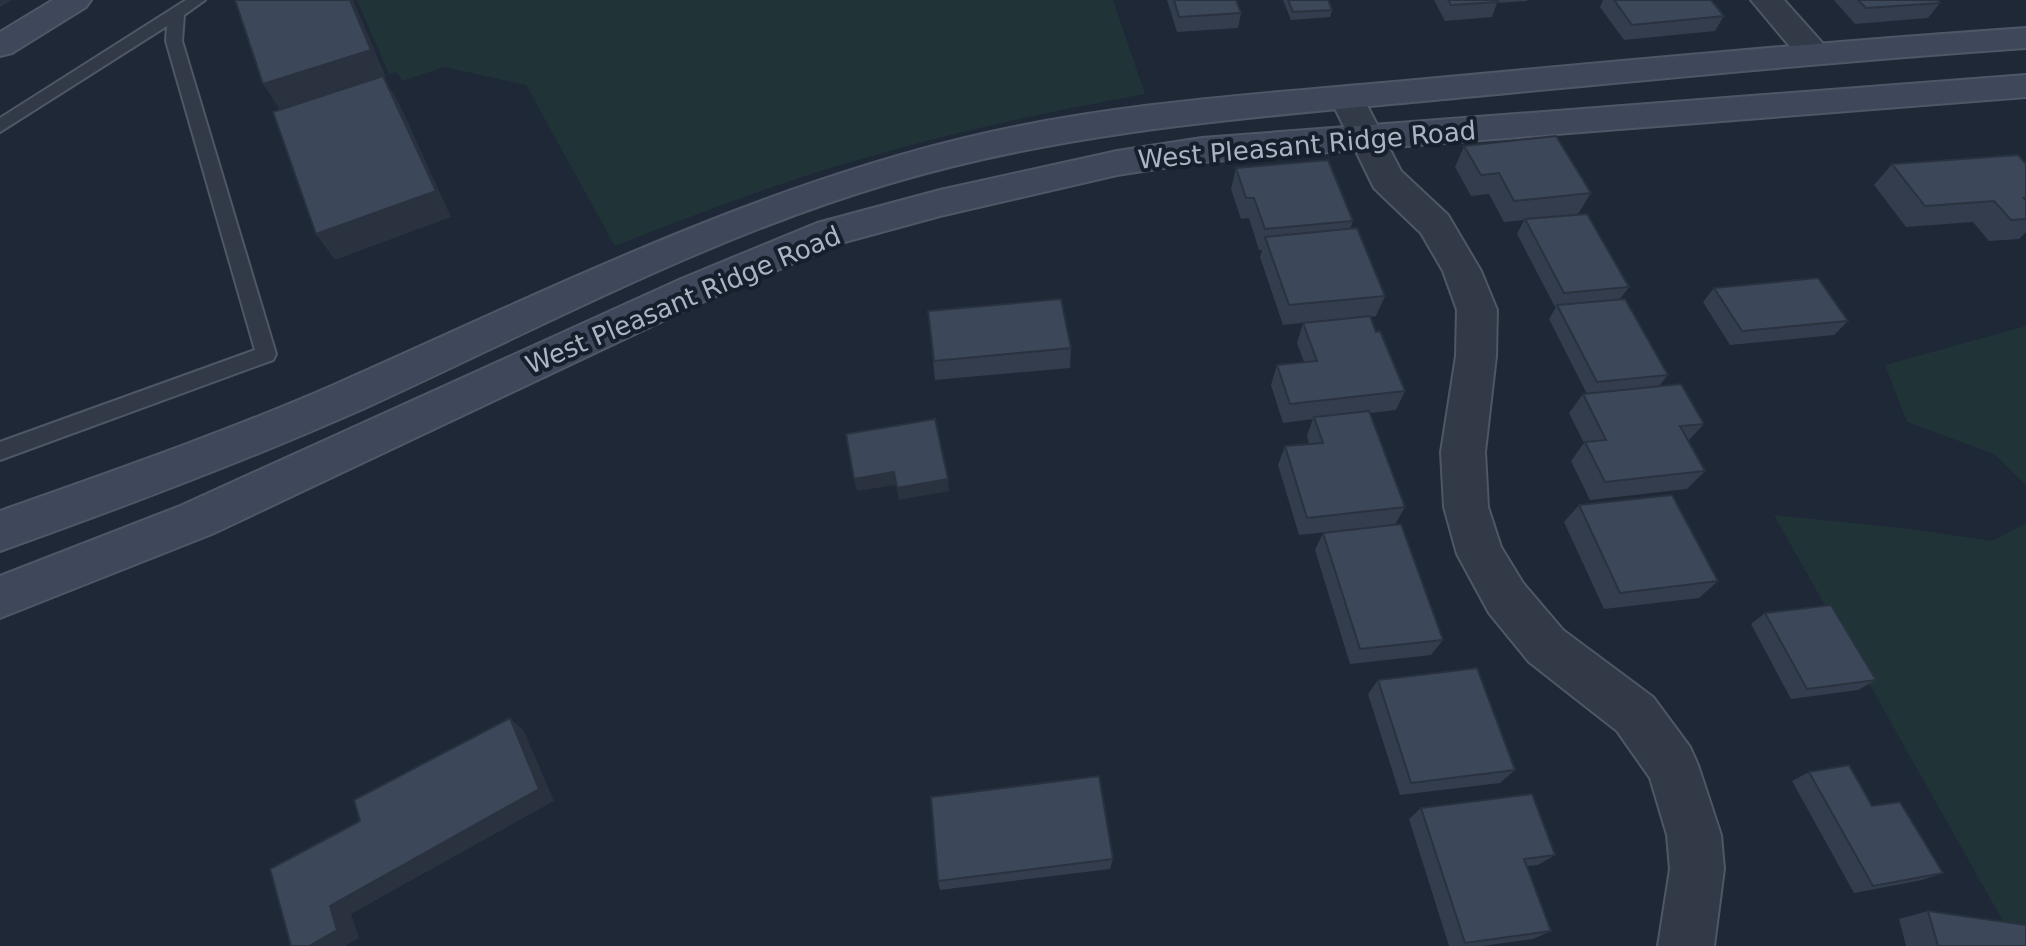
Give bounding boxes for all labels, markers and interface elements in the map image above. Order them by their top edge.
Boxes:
street label: West Pleasant Ridge Road [1137,115,1477,175]
street label: West Pleasant Ridge Road [521,220,845,380]

